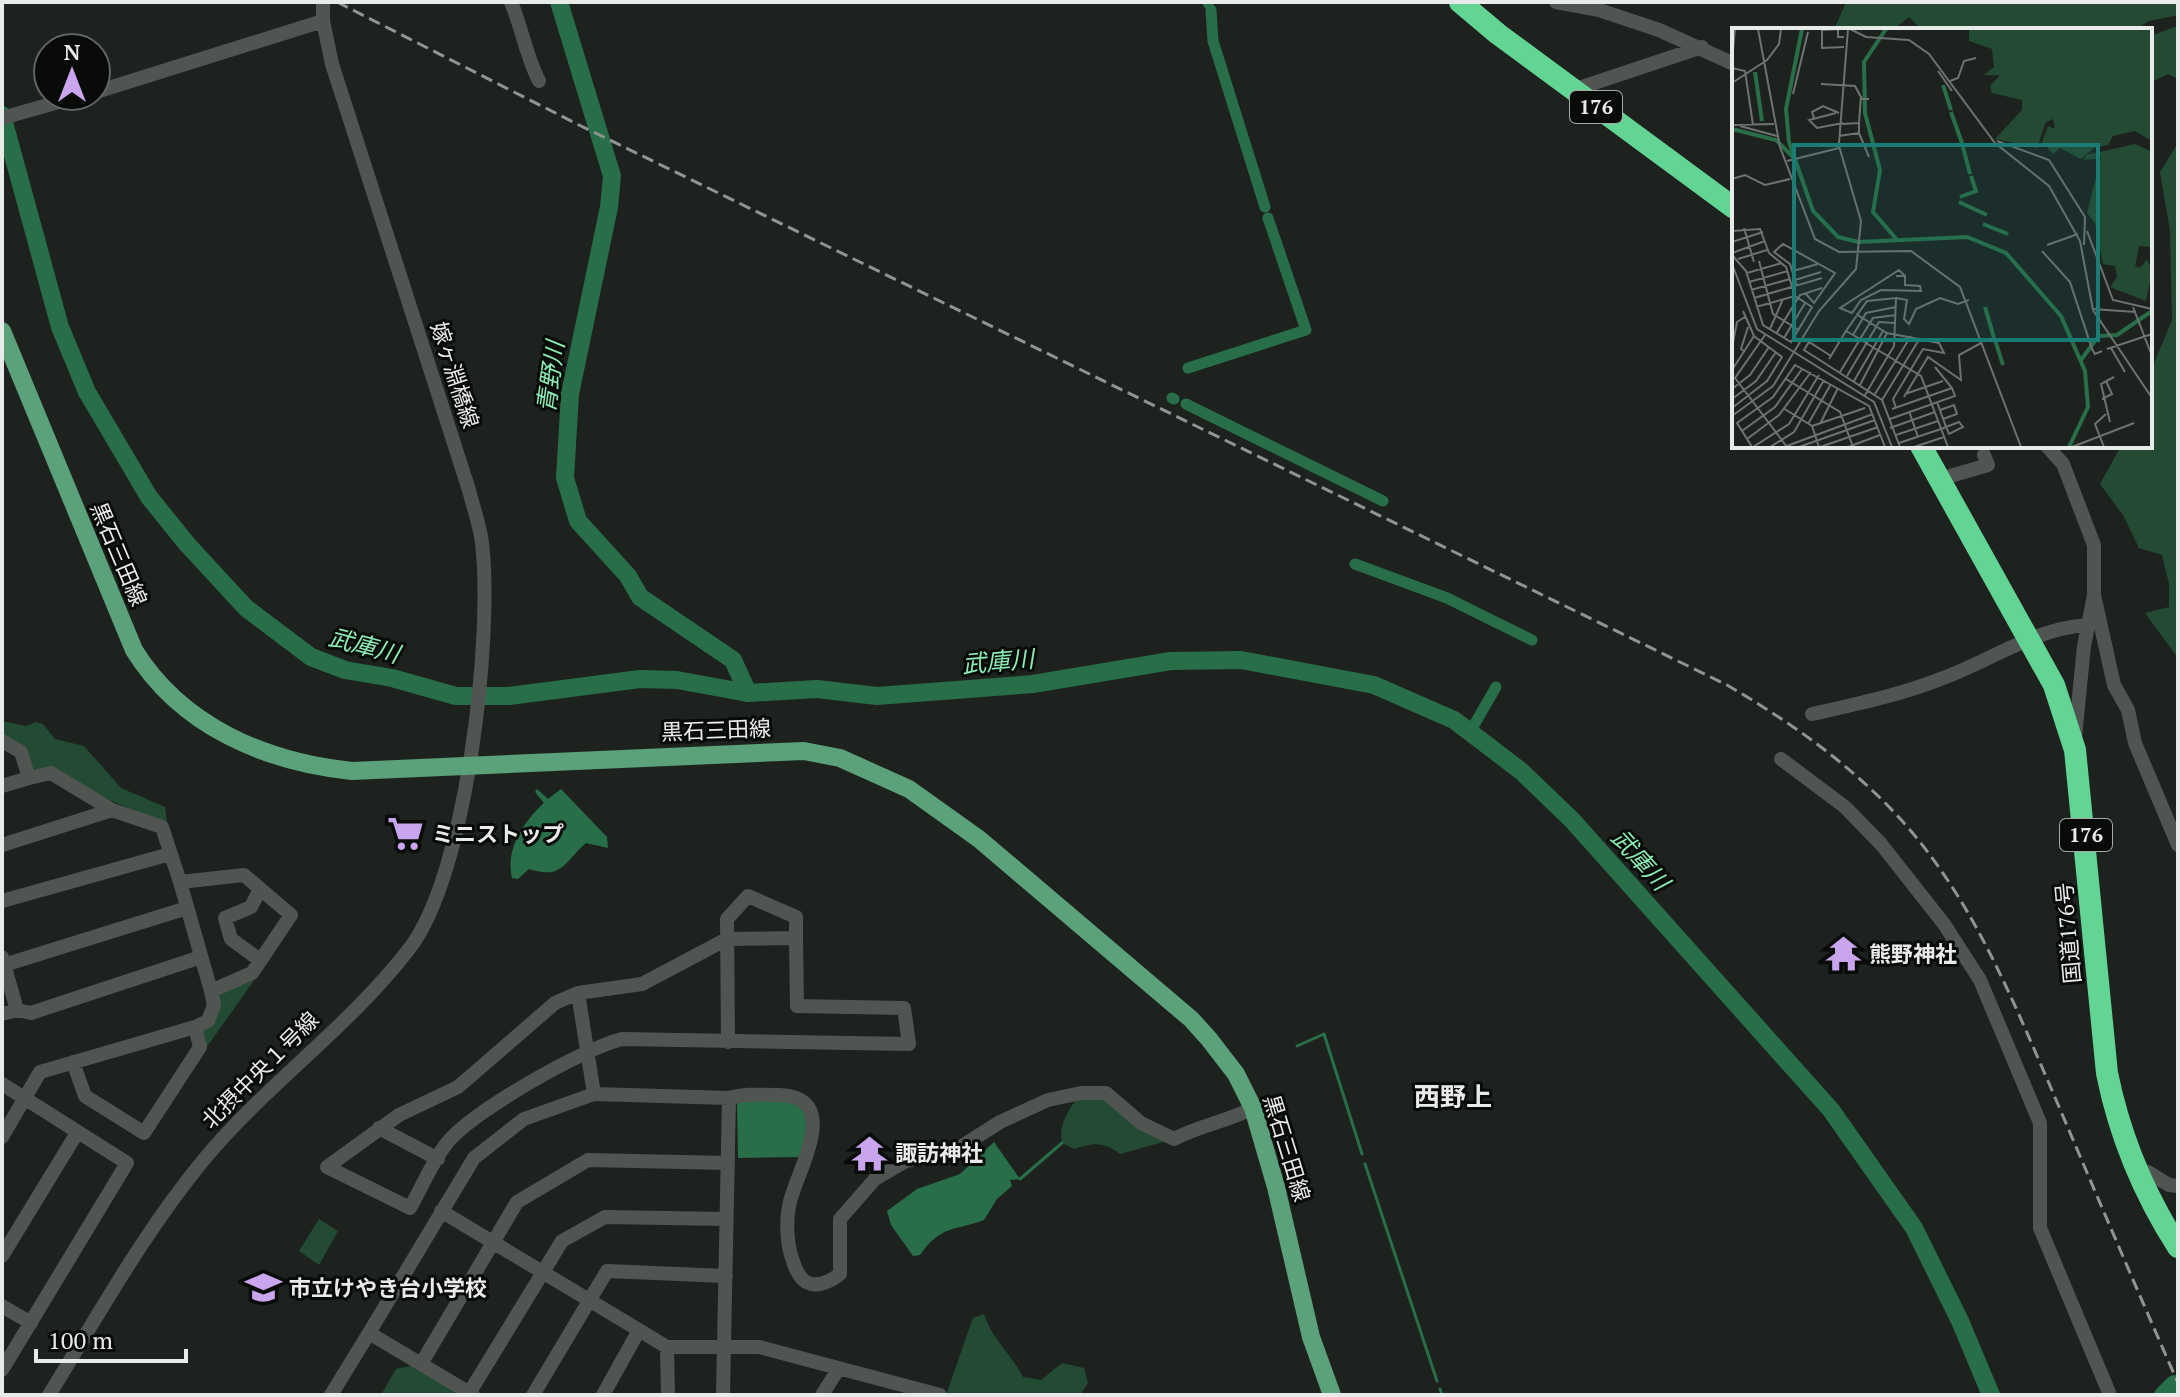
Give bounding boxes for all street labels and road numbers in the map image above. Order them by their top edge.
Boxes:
road number: 176 [1570,91,1622,123]
street label: 嫁ヶ淵橋線 [425,318,486,432]
street label: 黒石三田線 [85,498,154,610]
street label: 黒石三田線 [661,713,771,746]
road number: 176 [2060,819,2112,851]
street label: 国道176号 [2049,881,2086,985]
street label: 北摂中央１号線 [195,1005,324,1134]
street label: 黒石三田線 [1258,1091,1317,1205]

